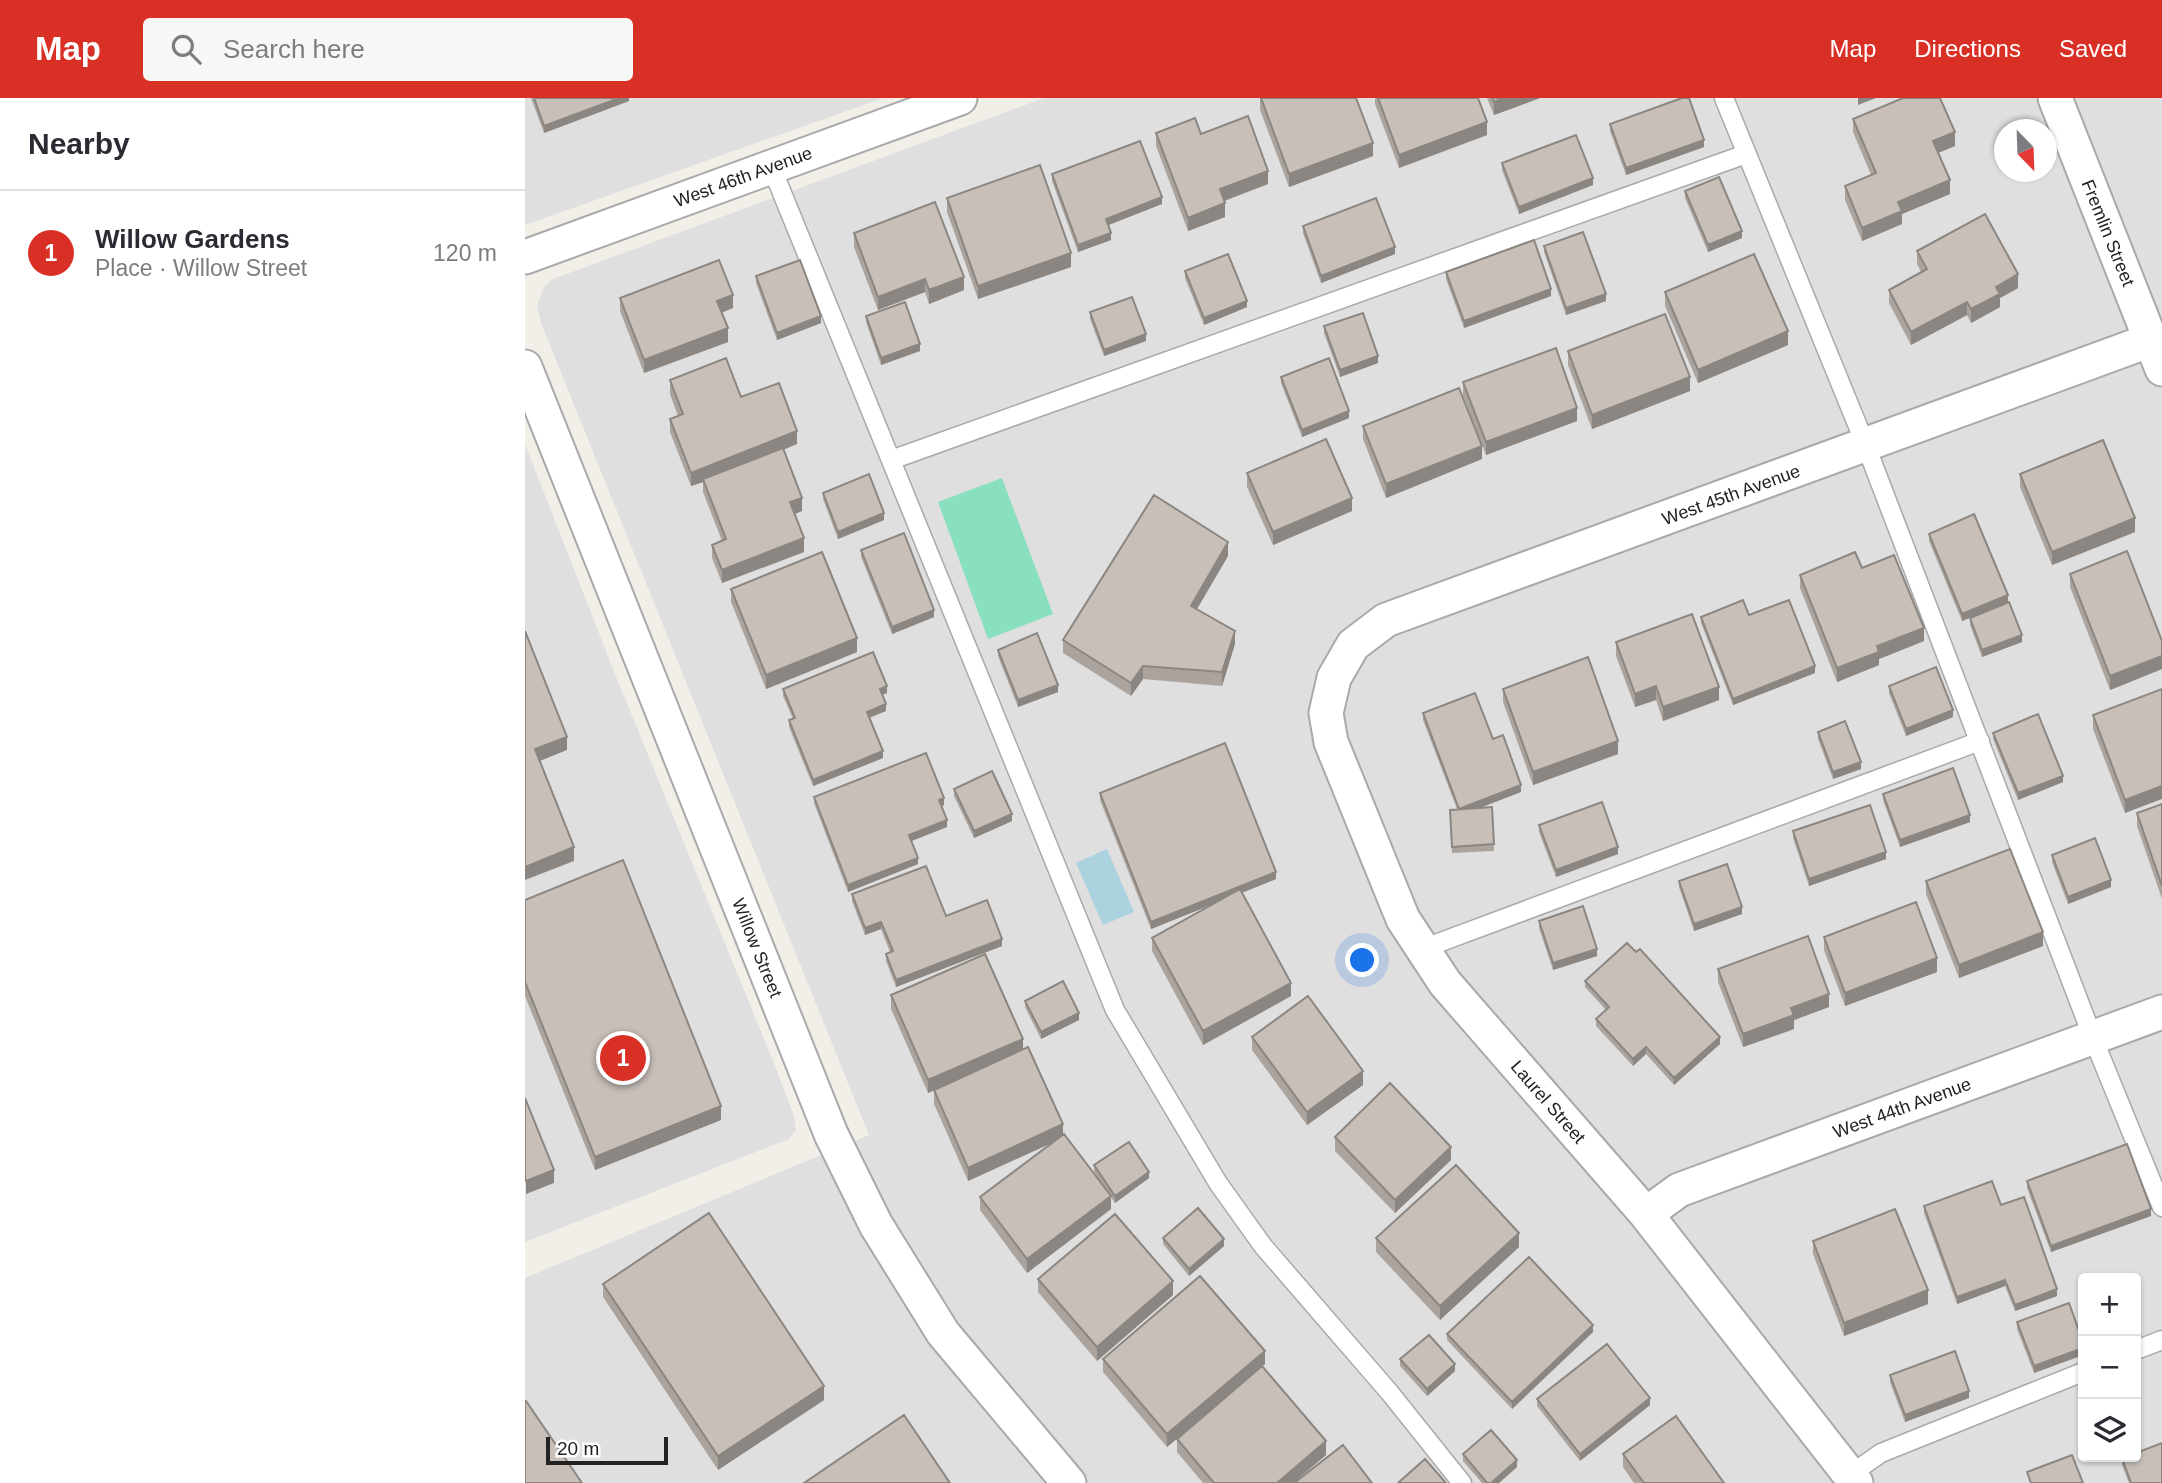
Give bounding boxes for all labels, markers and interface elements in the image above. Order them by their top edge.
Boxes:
search box [143,18,633,81]
text: Map [35,30,101,67]
icon: search [167,30,205,68]
text: Search here [223,34,365,64]
text: Map [1830,35,1876,62]
text: Directions [1914,35,2021,62]
text: Saved [2059,35,2127,62]
north arrow [1994,119,2057,182]
text: Nearby [28,127,130,160]
street label: West 46th Avenue [671,143,815,211]
street label: Fremlin Street [2078,177,2138,289]
text: Willow Gardens [95,224,290,254]
text: 1 [45,240,57,266]
text: 120 m [433,240,497,266]
text: Place · Willow Street [95,255,307,281]
street label: West 45th Avenue [1659,461,1803,529]
street label: Willow Street [728,896,786,1000]
your location [1345,943,1379,977]
pin: 1 [600,1032,646,1084]
street label: Laurel Street [1507,1057,1589,1147]
street label: West 44th Avenue [1830,1074,1974,1142]
map controls [2078,1273,2141,1462]
button: + [2078,1273,2141,1336]
button: − [2078,1336,2141,1399]
button: layers [2078,1399,2141,1462]
scale bar [546,1434,669,1466]
text: 20 m [557,1438,599,1459]

